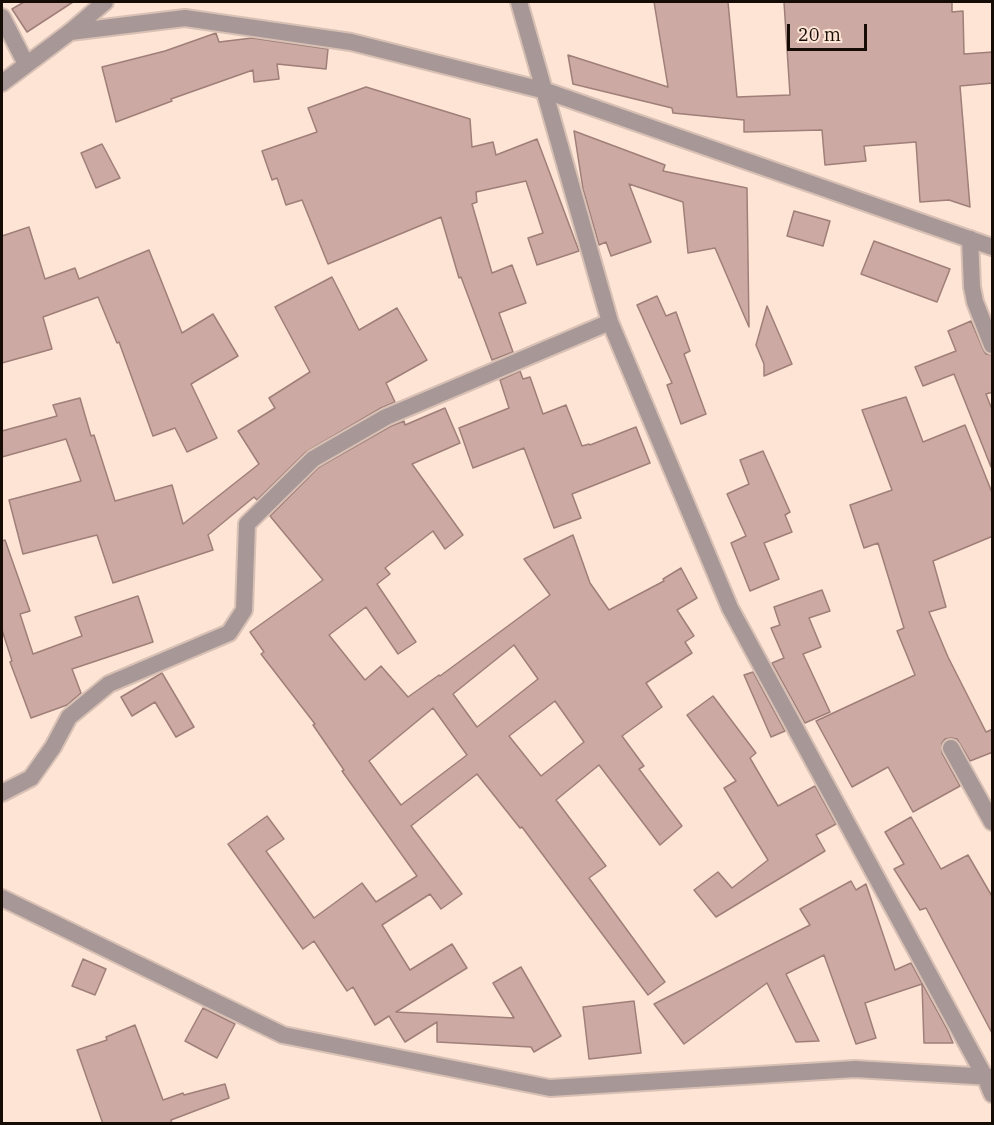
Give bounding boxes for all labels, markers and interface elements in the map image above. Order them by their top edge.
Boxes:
scale bar [790,12,870,50]
text: 20 m [798,23,841,46]

